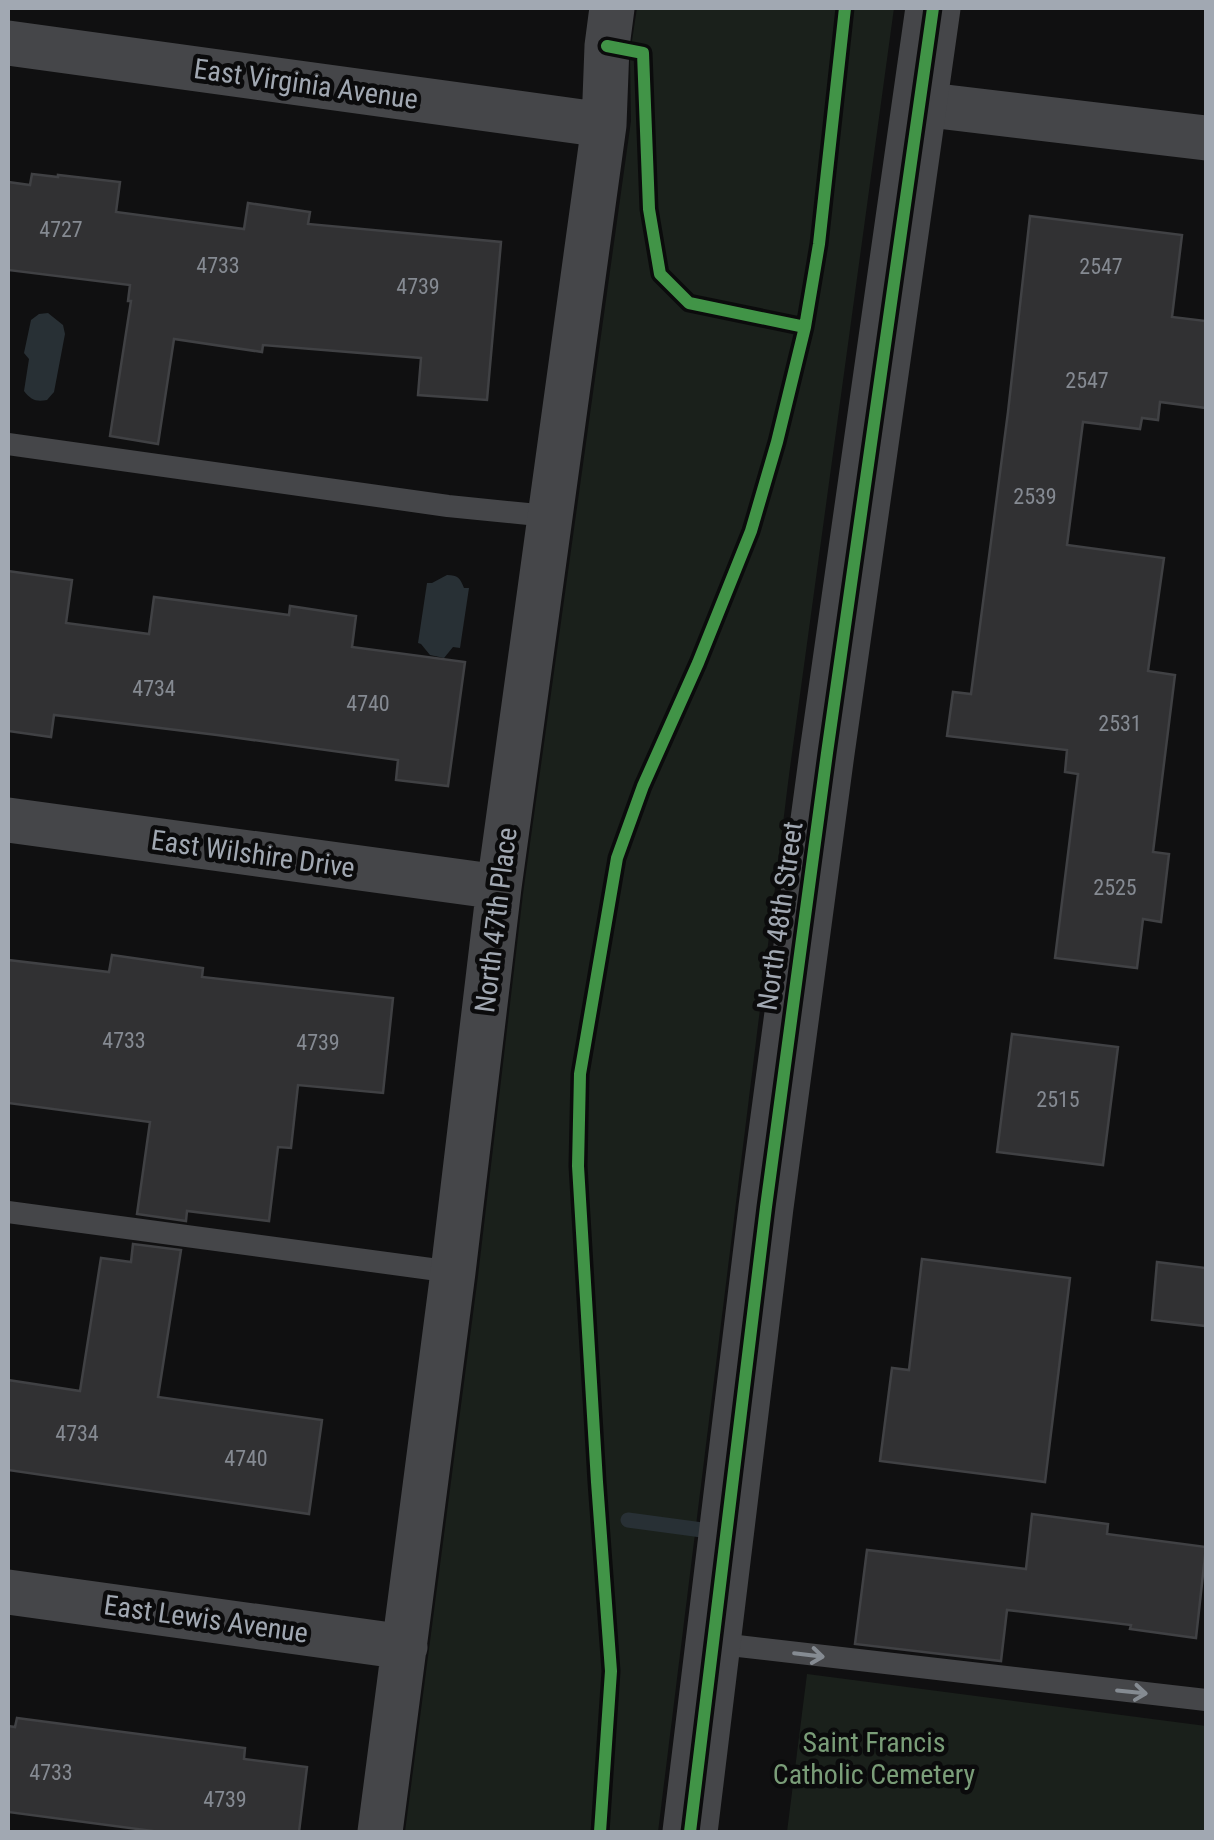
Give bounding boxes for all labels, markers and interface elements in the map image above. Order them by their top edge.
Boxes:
street label: East Virginia Avenue [192,52,420,116]
house number: 4727 [39,217,83,242]
house number: 4733 [196,253,240,278]
house number: 2547 [1079,254,1123,279]
house number: 4739 [396,274,440,299]
house number: 2547 [1065,368,1109,393]
house number: 2539 [1013,484,1057,509]
house number: 4734 [132,676,176,701]
house number: 4740 [346,691,390,716]
house number: 2531 [1098,711,1142,736]
street label: North 48th Street [750,819,810,1013]
street label: East Wilshire Drive [149,823,357,885]
street label: North 47th Place [468,826,524,1014]
house number: 2525 [1093,875,1137,900]
house number: 4733 [102,1028,146,1053]
house number: 4739 [296,1030,340,1055]
house number: 2515 [1036,1087,1080,1112]
house number: 4734 [55,1421,99,1446]
house number: 4740 [224,1446,268,1471]
street label: East Lewis Avenue [102,1588,310,1650]
one-way arrow [793,1646,825,1665]
one-way arrow [1116,1683,1148,1702]
park label: Saint Francis Catholic Cemetery [773,1726,976,1791]
house number: 4733 [29,1760,73,1785]
house number: 4739 [203,1787,247,1812]

